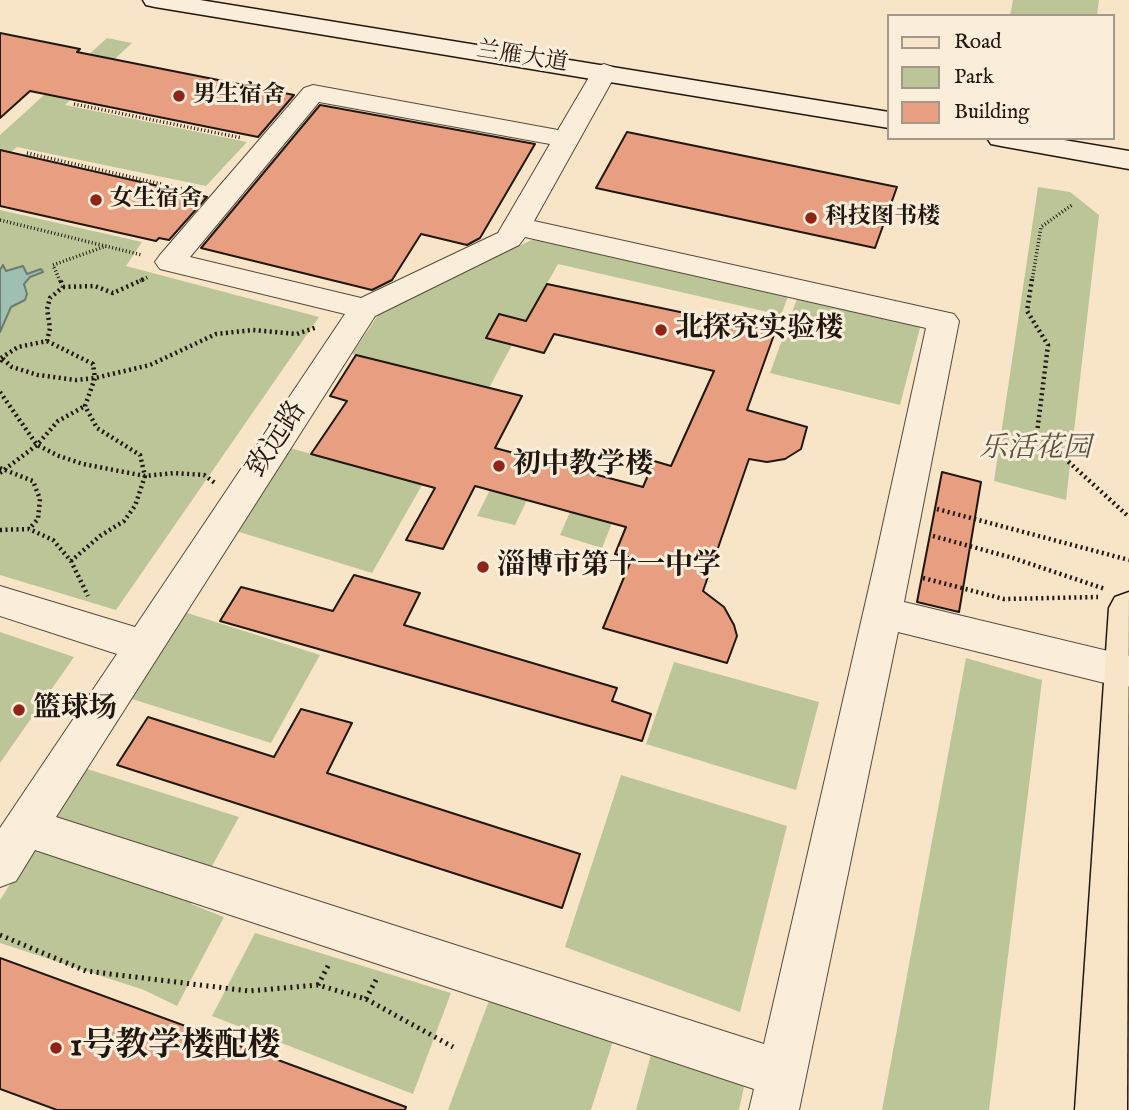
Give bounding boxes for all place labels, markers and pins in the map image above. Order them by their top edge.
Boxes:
place label: 男生宿舍 [193,82,285,110]
marker: 男生宿舍 [171,88,187,104]
place label: 女生宿舍 [110,186,202,214]
marker: 女生宿舍 [88,192,104,208]
place label: 科技图书楼 [825,204,940,232]
marker: 科技图书楼 [803,210,819,226]
place label: 北探究实验楼 [675,313,843,347]
marker: 北探究实验楼 [653,322,669,338]
place label: 初中教学楼 [513,449,653,483]
marker: 初中教学楼 [491,458,507,474]
place label: 淄博市第十一中学 [497,550,721,584]
marker: 淄博市第十一中学 [475,559,491,575]
place label: 篮球场 [33,693,117,727]
marker: 篮球场 [11,702,27,718]
place label: 1号教学楼配楼 [70,1028,280,1068]
marker: 1号教学楼配楼 [48,1040,64,1056]

